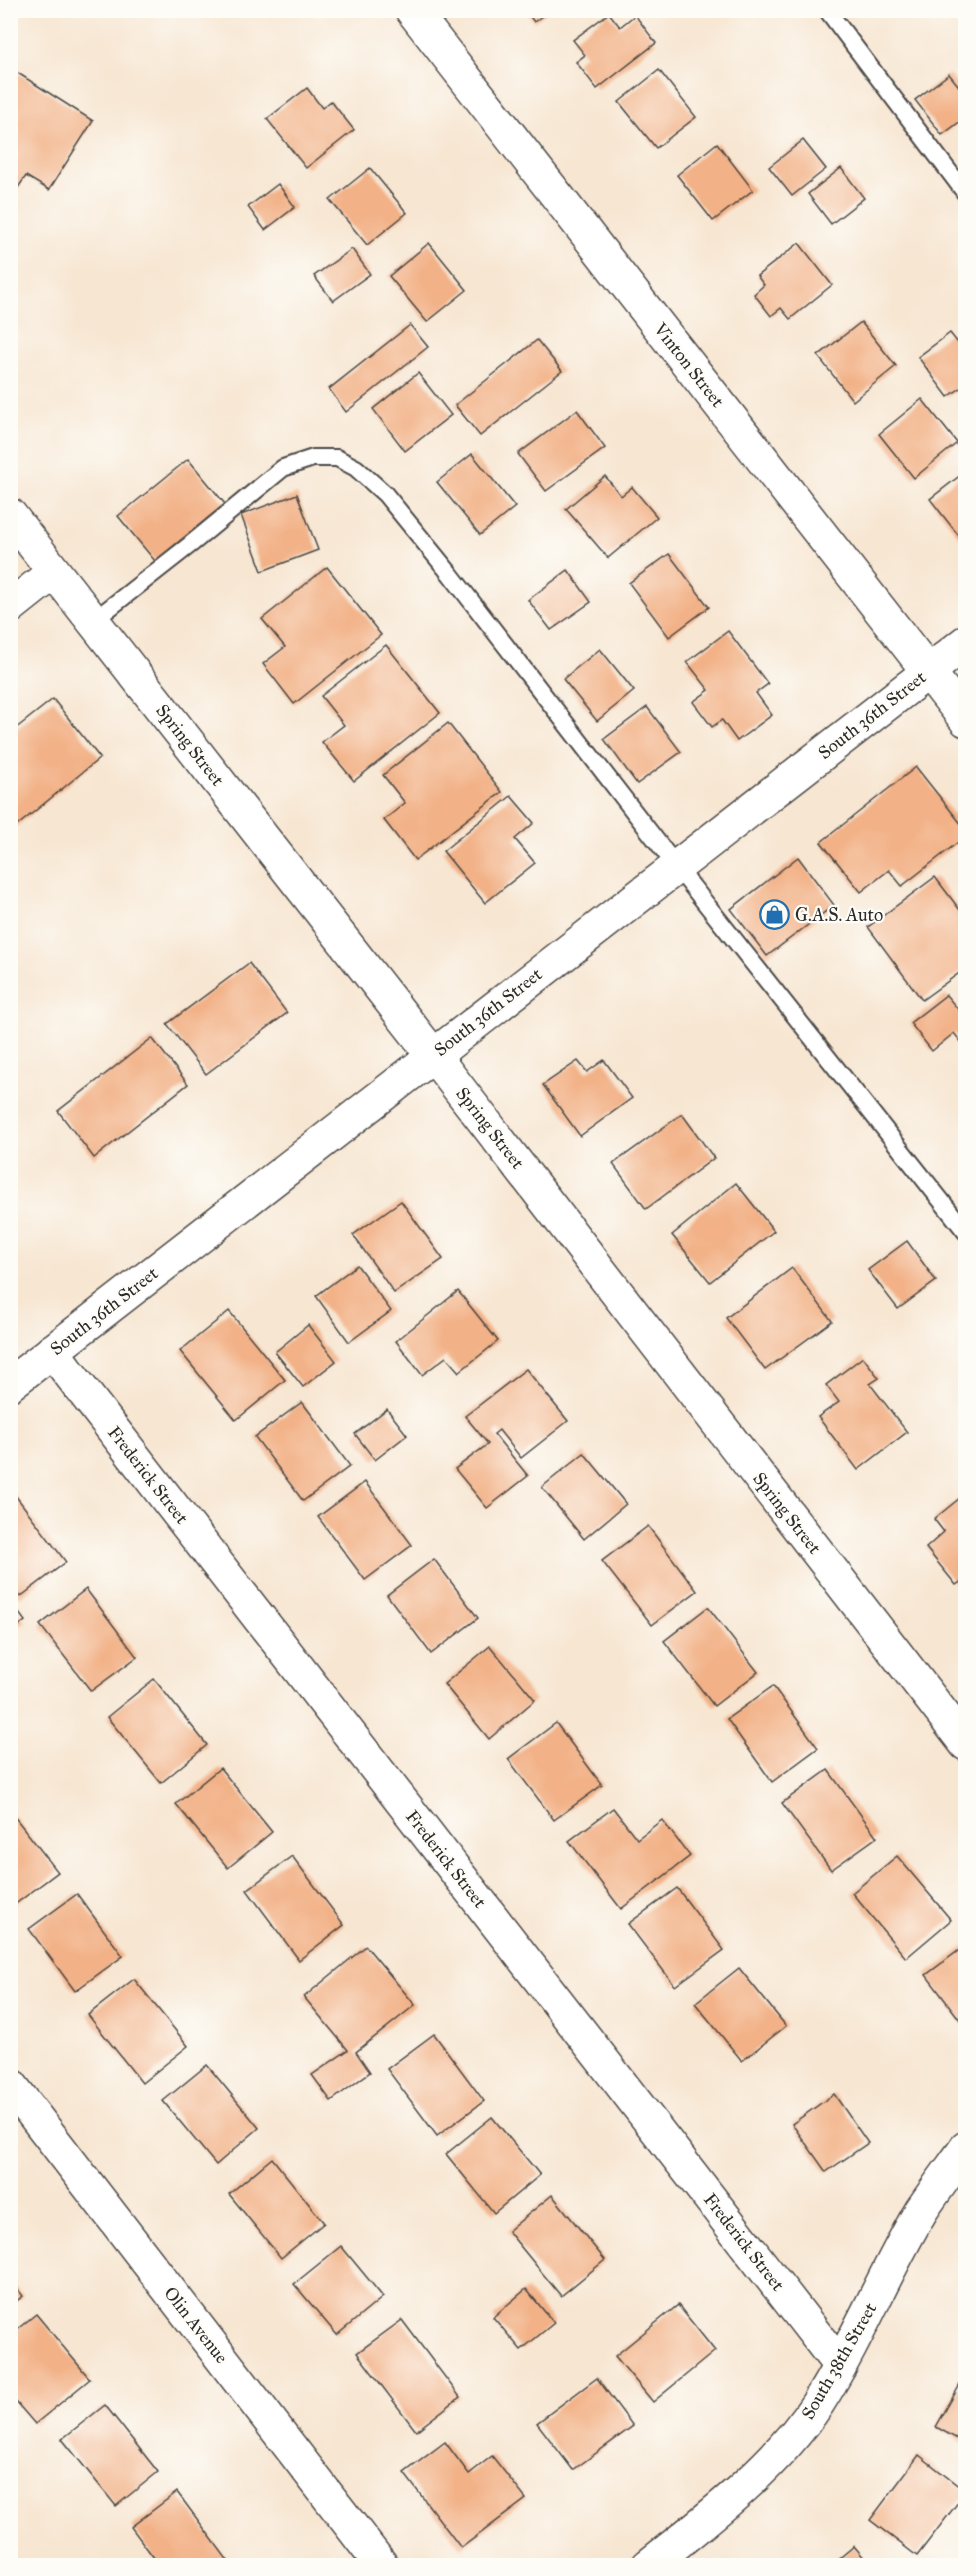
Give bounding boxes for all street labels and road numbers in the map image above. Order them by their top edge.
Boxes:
street label: Vinton Street [649,318,729,412]
street label: South 36th Street [814,666,931,764]
street label: Spring Street [150,700,229,791]
street label: South 36th Street [430,963,547,1061]
street label: Spring Street [450,1083,529,1174]
street label: South 36th Street [46,1262,163,1360]
street label: Frederick Street [103,1422,193,1529]
street label: Spring Street [747,1468,826,1559]
street label: Frederick Street [401,1806,491,1913]
street label: Frederick Street [699,2189,789,2296]
street label: Olin Avenue [159,2282,233,2368]
street label: South 38th Street [797,2298,882,2423]

